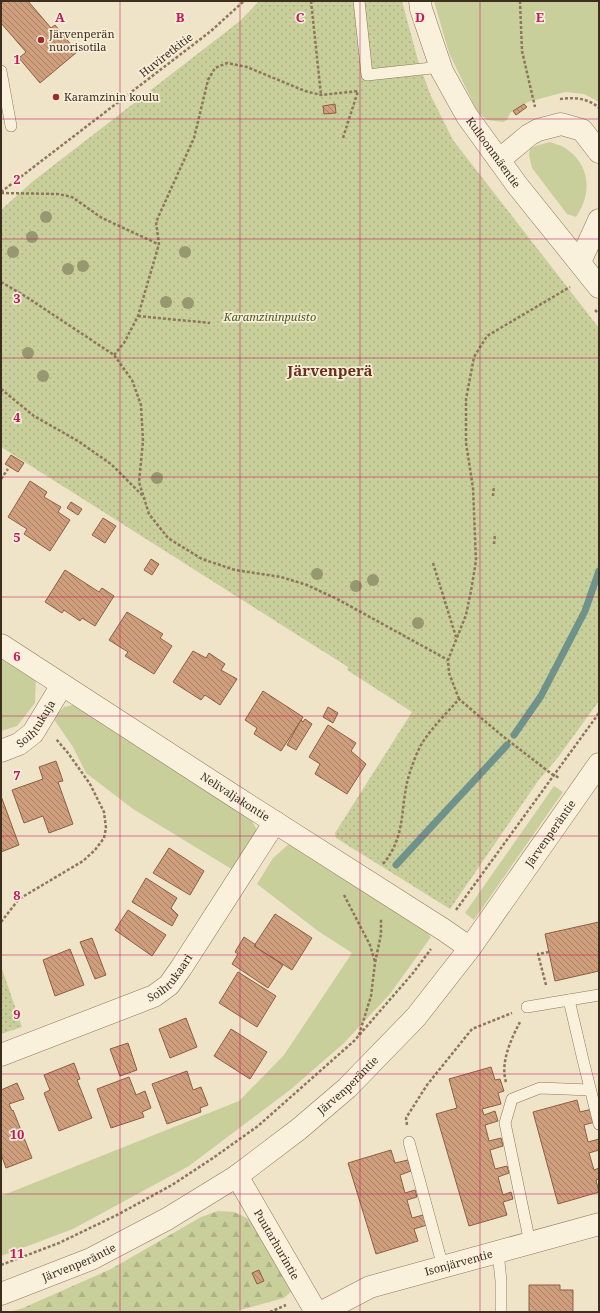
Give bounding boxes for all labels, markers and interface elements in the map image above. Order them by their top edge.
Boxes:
text: A [55,8,65,26]
text: B [176,8,185,26]
text: C [296,8,305,26]
text: D [415,8,425,26]
text: E [536,8,545,26]
place label: Järvenperän nuorisotila [48,26,115,54]
street label: Huviretkitie [136,29,196,80]
marker: Järvenperän nuorisotila [36,35,46,45]
text: 1 [13,50,21,68]
place label: Karamzinin koulu [64,89,159,104]
marker: Karamzinin koulu [51,92,61,102]
street label: Kulloonmäentie [463,114,525,191]
text: 2 [13,170,21,188]
text: 3 [13,289,21,307]
park label: Karamzininpuisto [223,309,316,324]
district label: Järvenperä [286,360,373,380]
text: 4 [13,408,21,426]
text: 5 [13,528,21,546]
text: 6 [13,647,21,665]
street label: Soihtukuja [13,697,58,751]
text: 7 [13,766,21,784]
street label: Nelivaljakontie [198,768,273,824]
street label: Järvenperäntie [520,796,579,871]
text: 8 [13,886,21,904]
street label: Soihtukaari [145,950,195,1005]
text: 9 [13,1005,21,1023]
street label: Järvenperäntie [313,1052,381,1118]
text: 10 [10,1125,24,1143]
street label: Puutarhurintie [251,1206,304,1282]
street label: Järvenperäntie [39,1239,118,1285]
text: 11 [10,1244,24,1262]
street label: Isonjärventie [423,1246,494,1279]

